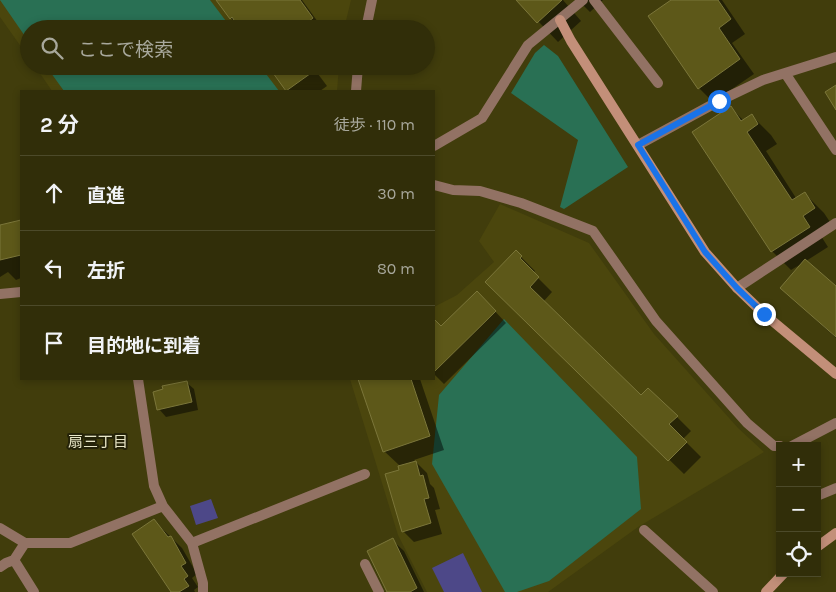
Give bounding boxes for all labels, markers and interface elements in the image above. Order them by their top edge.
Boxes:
search box [20,20,435,75]
icon: search [38,34,66,62]
text: ここで検索 [78,39,173,61]
route start [708,90,731,113]
text: 2 分 [40,113,79,137]
text: 徒歩 · 110 m [334,115,415,134]
icon: ahead [40,179,68,207]
text: 30 m [377,184,415,203]
text: 直進 [87,185,125,207]
icon: left [40,254,68,282]
text: 80 m [377,259,415,278]
text: 左折 [87,260,125,282]
route end [753,303,776,326]
icon: arrive [40,329,68,357]
text: 目的地に到着 [87,335,201,357]
district label: 扇三丁目 [68,433,128,451]
map controls [776,442,821,577]
button: + [776,442,821,487]
button: − [776,487,821,532]
button: locate [776,532,821,577]

